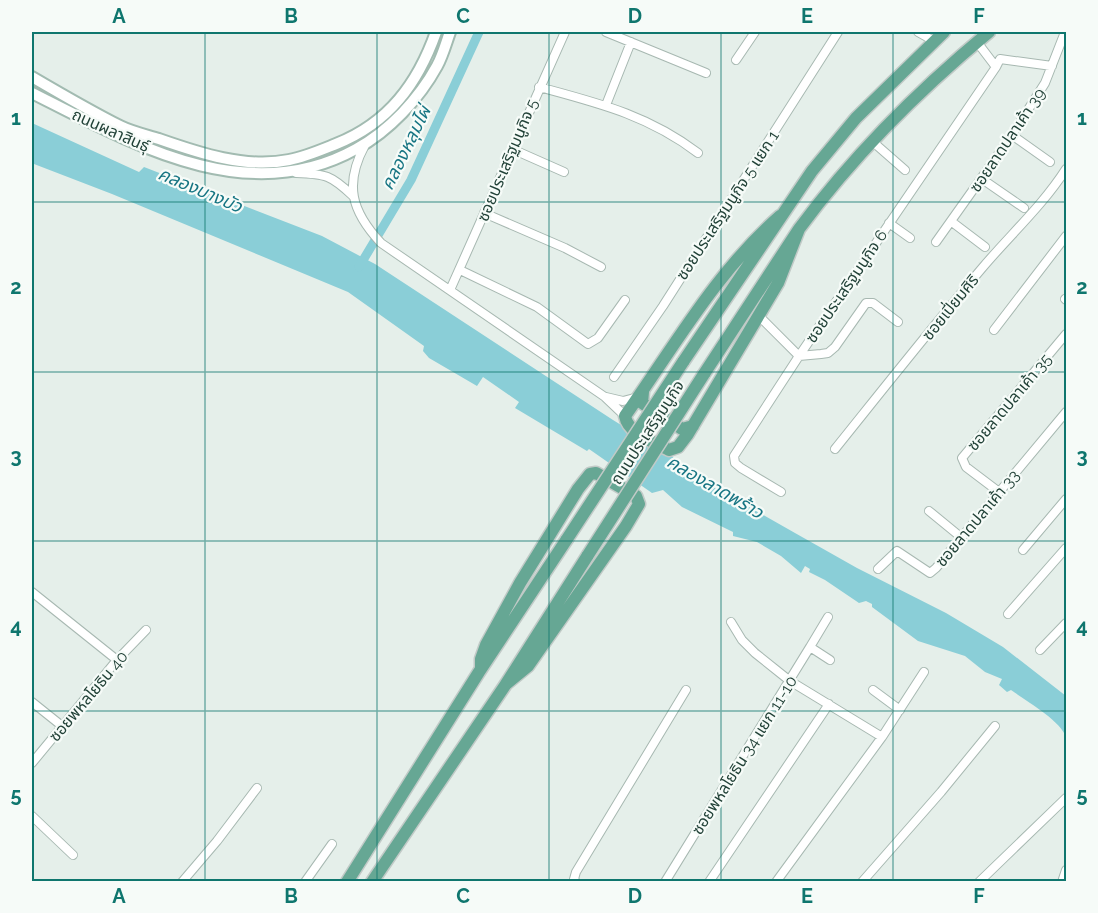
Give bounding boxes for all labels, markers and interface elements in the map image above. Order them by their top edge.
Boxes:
text: A [112,4,126,28]
text: B [284,4,298,28]
text: C [456,4,470,28]
text: D [628,4,642,28]
text: E [801,4,813,28]
text: F [973,4,985,28]
street label: ซอยลาดปลาเค้า 39 [966,85,1049,196]
street label: ซอยประเสริฐมนูกิจ 5 [473,96,542,224]
water label: คลองหลุมไผ่ [376,100,437,193]
street label: ถนนผลาสินธุ์ [69,105,153,156]
text: 1 [11,106,21,130]
text: 1 [1077,106,1087,130]
street label: ซอยประเสริฐมนูกิจ 5 แยก 1 [672,127,783,283]
water label: คลองบางบัว [155,163,246,217]
street label: ซอยประเสริฐมนูกิจ 6 [802,226,891,346]
street label: ซอยเปี่ยมศิริ [917,269,983,344]
text: 2 [10,275,22,299]
text: 2 [1076,275,1088,299]
street label: ซอยลาดปลาเค้า 35 [963,350,1056,455]
street label: ถนนประเสริฐมนูกิจ [607,377,688,488]
text: 3 [10,444,22,468]
text: 3 [1076,444,1088,468]
water label: คลองลาดพร้าว [663,451,768,523]
street label: ซอยลาดปลาเค้า 33 [931,466,1023,571]
text: 4 [10,614,22,638]
text: 4 [1076,614,1088,638]
street label: ซอยพหลโยธิน 40 [45,647,132,745]
street label: ซอยพหลโยธิน 34 แยก 11-10 [688,672,801,838]
text: 5 [10,783,22,807]
text: 5 [1076,783,1088,807]
text: A [112,884,126,908]
text: B [284,884,298,908]
text: C [456,884,470,908]
text: D [628,884,642,908]
text: E [801,884,813,908]
text: F [973,884,985,908]

